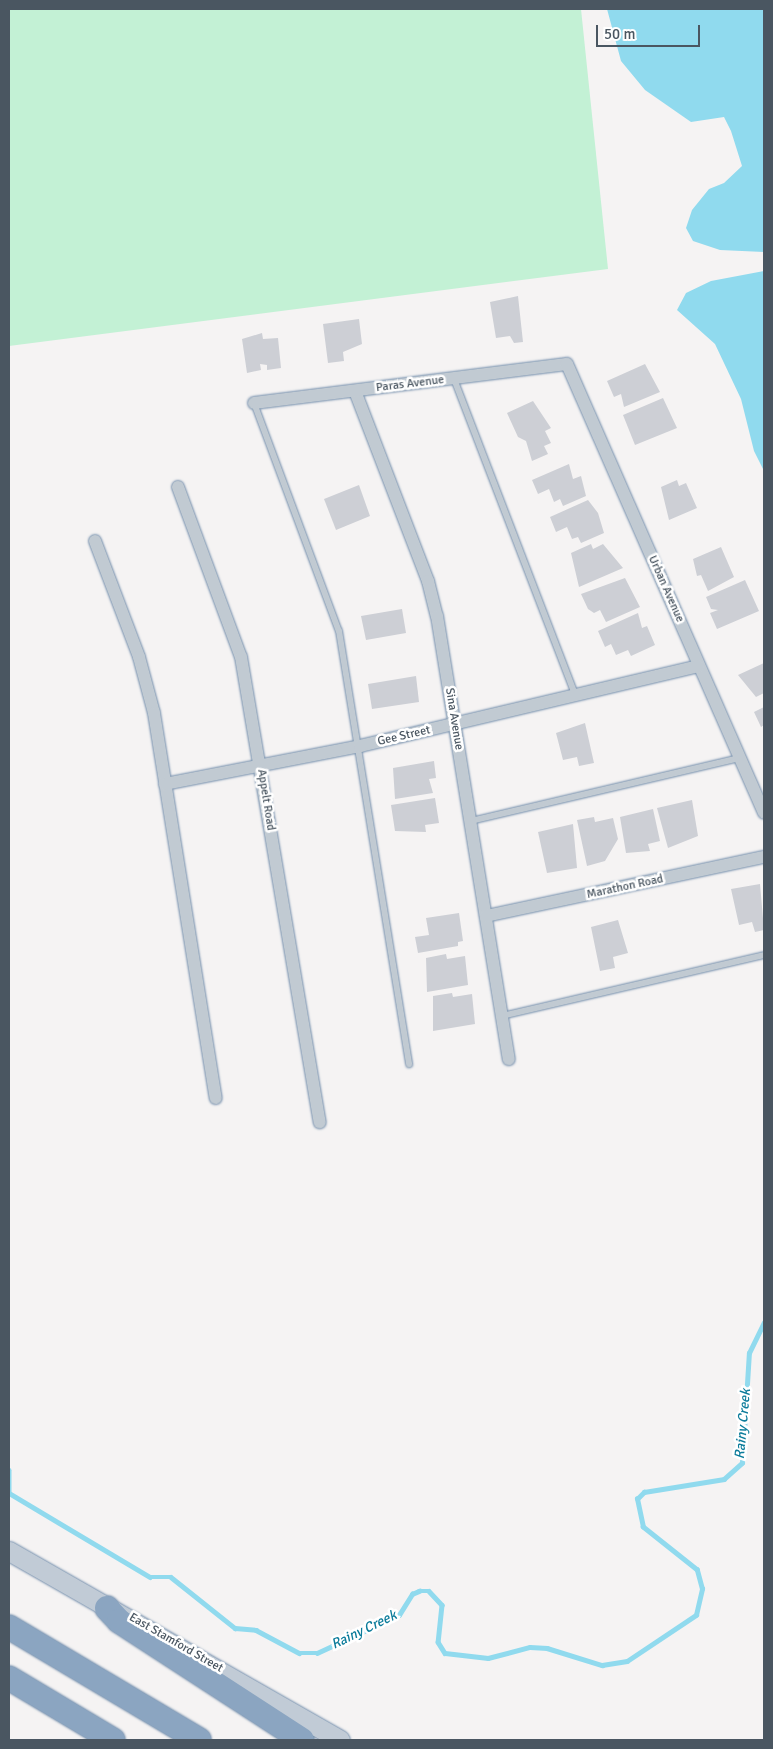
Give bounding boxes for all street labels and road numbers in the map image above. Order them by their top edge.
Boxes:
street label: Paras Avenue [375,373,445,395]
street label: Urban Avenue [645,553,687,625]
street label: Sina Avenue [442,687,466,751]
street label: Gee Street [376,723,432,749]
street label: Appelt Road [254,768,278,832]
street label: Marathon Road [585,872,665,902]
street label: East Stamford Street [126,1610,226,1676]

